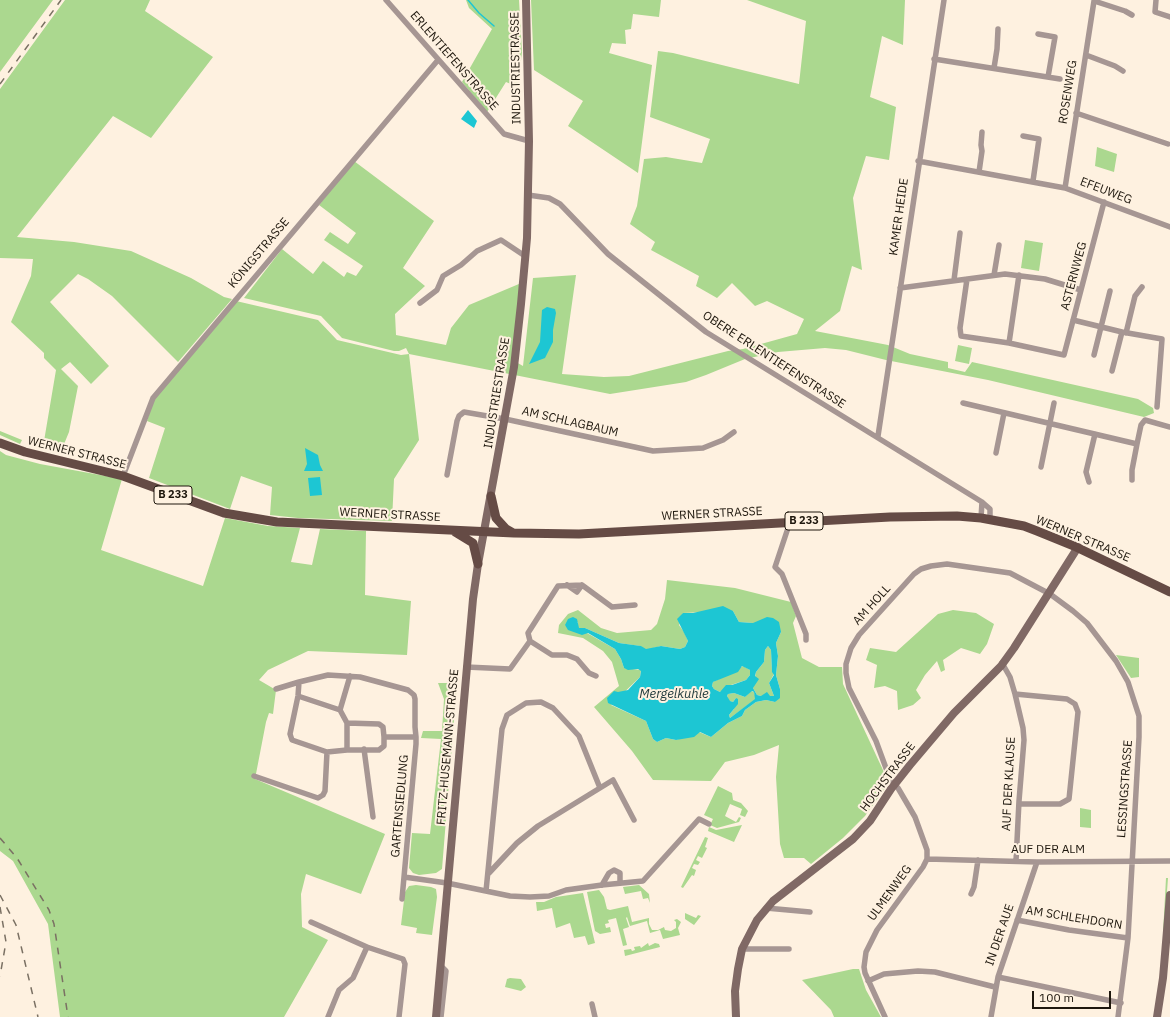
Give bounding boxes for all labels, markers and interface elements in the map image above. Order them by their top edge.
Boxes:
street label: ERLENTIEFENSTRASSE [407,8,501,114]
street label: INDUSTRIESTRASSE [508,12,524,124]
street label: ROSENWEG [1056,59,1080,125]
street label: EFEUWEG [1078,174,1134,208]
street label: KAMER HEIDE [886,177,912,257]
street label: KÖNIGSTRASSE [225,215,293,291]
street label: ASTERNWEG [1058,240,1090,312]
street label: OBERE ERLENTIEFENSTRASSE [700,308,848,412]
street label: INDUSTRIESTRASSE [481,336,513,450]
street label: AM SCHLAGBAUM [520,404,620,440]
street label: WERNER STRASSE [26,434,128,472]
road number: B 233 [154,486,192,504]
street label: WERNER STRASSE [661,504,763,524]
street label: WERNER STRASSE [339,505,441,525]
road number: B 233 [785,512,823,530]
street label: WERNER STRASSE [1034,513,1132,565]
street label: AM HOLL [850,582,894,628]
street label: FRITZ-HUSEMANN-STRASSE [434,668,462,826]
water label: Mergelkuhle [639,686,709,702]
street label: AUF DER KLAUSE [999,737,1019,831]
street label: LESSINGSTRASSE [1114,739,1136,839]
street label: HOCHSTRASSE [857,740,919,814]
street label: GARTENSIEDLUNG [388,754,412,858]
street label: AUF DER ALM [1011,843,1085,857]
street label: ULMENWEG [865,862,915,924]
street label: IN DER AUE [983,902,1017,968]
street label: AM SCHLEHDORN [1025,903,1123,933]
scale bar [1034,983,1113,1009]
text: 100 m [1039,990,1074,1005]

